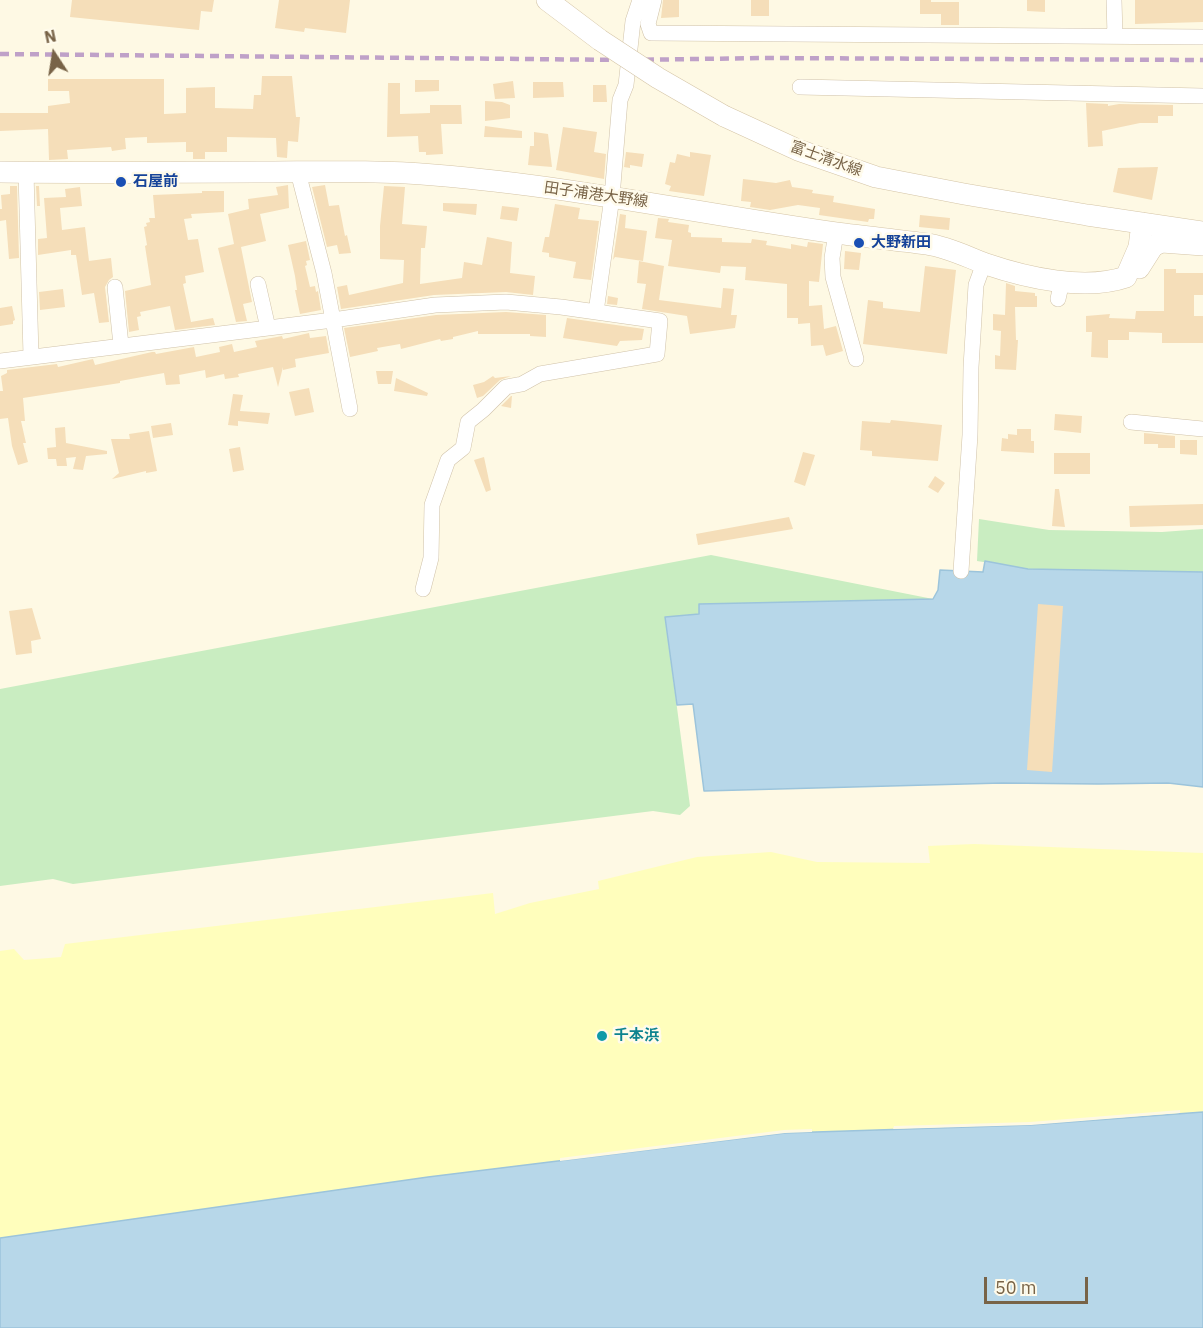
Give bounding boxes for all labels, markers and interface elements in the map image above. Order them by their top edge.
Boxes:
north arrow [24,24,84,84]
text: N [43,25,58,47]
street label: 富士清水線 [788,138,864,180]
place label: 石屋前 [133,173,178,191]
marker: 石屋前 [114,175,128,189]
street label: 田子浦港大野線 [543,179,649,211]
place label: 大野新田 [871,234,931,252]
marker: 大野新田 [852,236,866,250]
place label: 千本浜 [614,1027,659,1045]
marker: 千本浜 [595,1029,609,1043]
scale bar [987,1265,1090,1303]
text: 50 m [995,1276,1037,1299]

